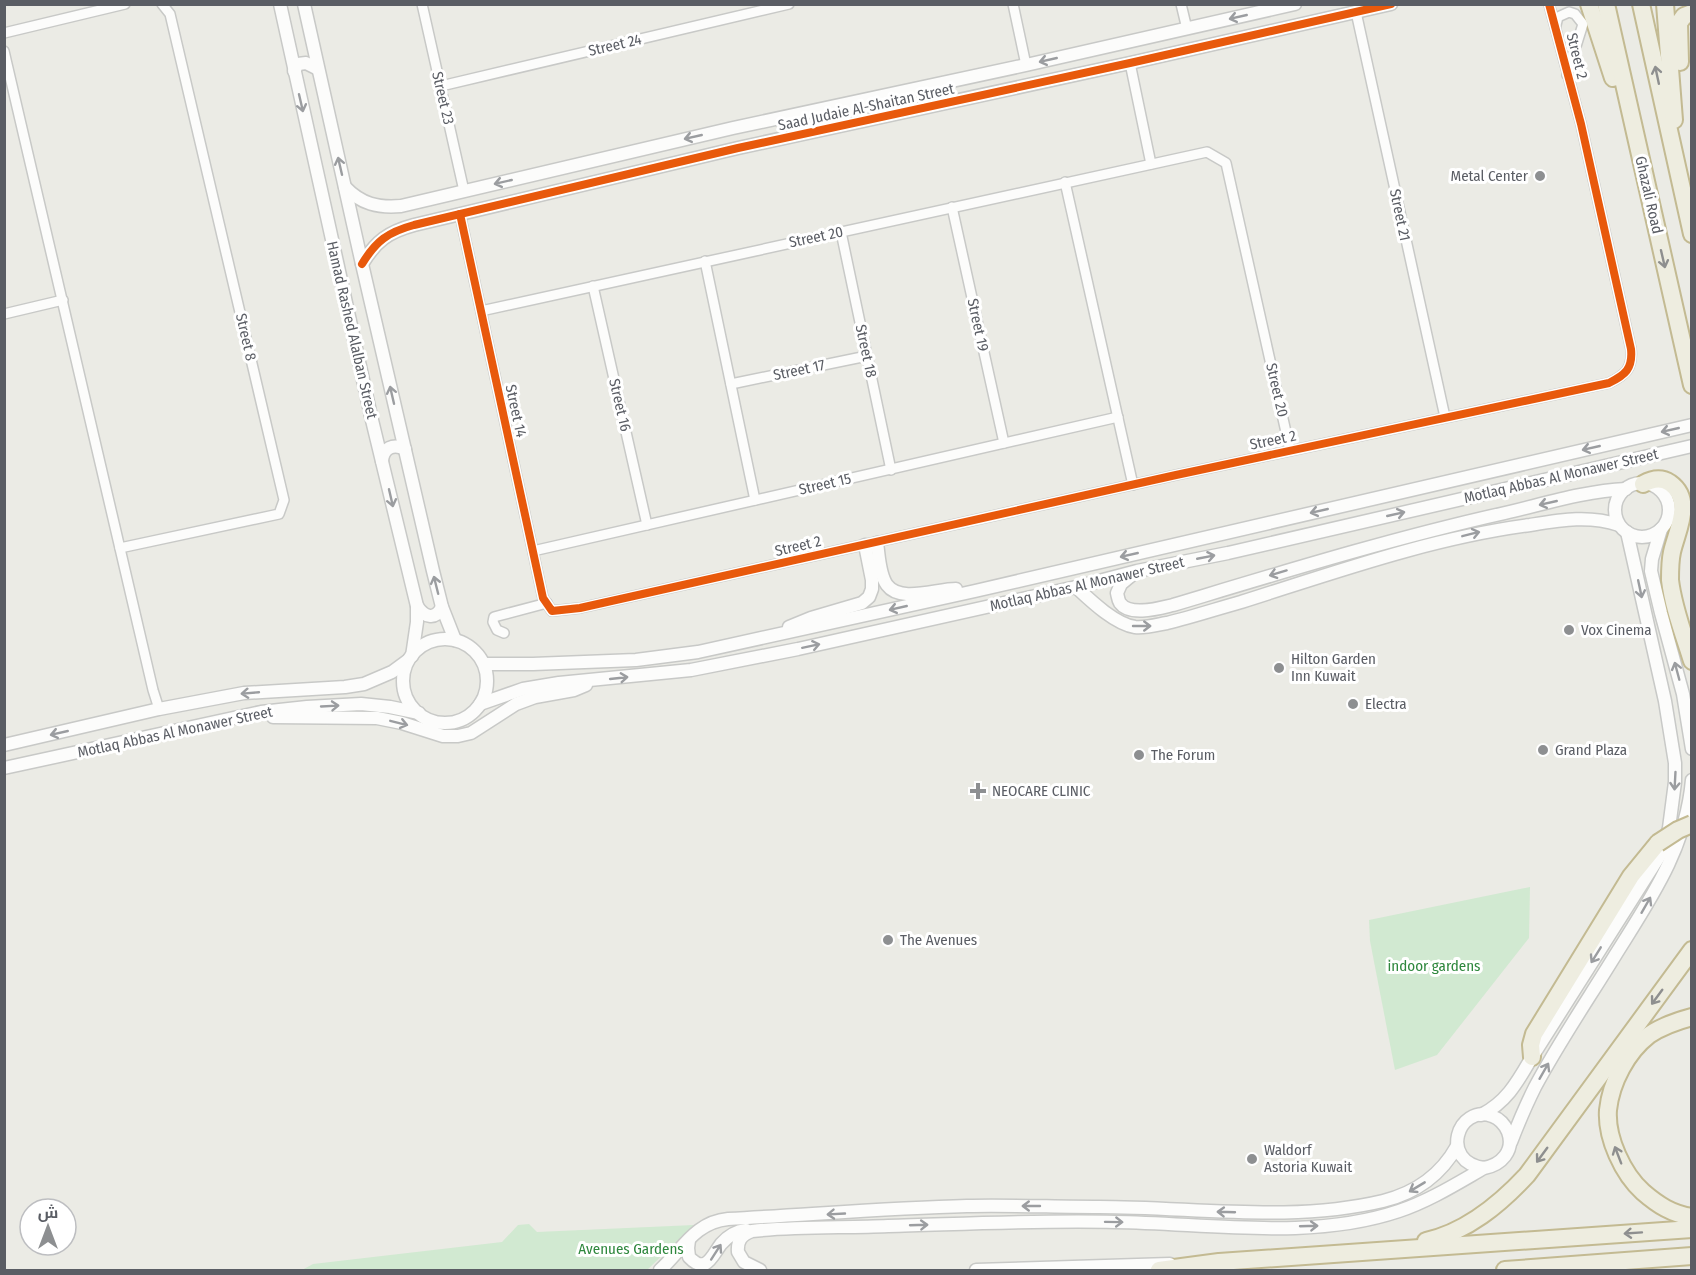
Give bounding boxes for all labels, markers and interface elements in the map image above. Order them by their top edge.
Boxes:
one-way arrow [1229,12,1248,24]
street label: Street 24 [587,30,643,60]
street label: Street 2 [1563,31,1592,81]
one-way arrow [1039,55,1058,67]
one-way arrow [1650,65,1662,84]
street label: Street 23 [428,70,458,126]
street label: Saad Judaie Al-Shaitan Street [776,80,956,134]
one-way arrow [295,93,307,112]
one-way arrow [684,132,703,143]
street label: Ghazali Road [1631,154,1667,236]
one-way arrow [334,156,345,176]
place label: Metal Center [1450,167,1529,185]
marker: Metal Center [1533,169,1547,183]
one-way arrow [494,177,513,189]
street label: Street 21 [1386,187,1414,243]
street label: Street 20 [787,222,845,252]
street label: Hamad Rashed Alalban Street [323,239,381,421]
one-way arrow [1658,250,1670,269]
street label: Street 19 [964,297,992,353]
street label: Street 8 [232,312,260,362]
street label: Street 18 [852,323,880,379]
street label: Street 17 [772,356,826,384]
street label: Street 20 [1262,361,1292,419]
street label: Street 16 [605,377,635,433]
street label: Street 14 [502,383,530,439]
one-way arrow [385,386,397,405]
one-way arrow [1661,425,1680,437]
street label: Street 2 [1248,426,1298,454]
one-way arrow [1582,443,1601,455]
street label: Motlaq Abbas Al Monawer Street [1462,445,1660,507]
street label: Street 15 [797,469,853,499]
one-way arrow [385,488,397,507]
one-way arrow [1539,498,1558,510]
one-way arrow [1310,506,1329,518]
one-way arrow [1386,508,1406,519]
one-way arrow [1461,528,1480,540]
street label: Street 2 [773,532,823,560]
one-way arrow [1120,550,1139,562]
one-way arrow [1196,551,1216,562]
street label: Motlaq Abbas Al Monawer Street [988,553,1186,615]
one-way arrow [1269,568,1288,579]
one-way arrow [430,576,442,595]
one-way arrow [1634,580,1646,599]
one-way arrow [889,603,908,614]
one-way arrow [1132,620,1152,632]
place label: Vox Cinema [1581,621,1652,639]
marker: Vox Cinema [1562,623,1576,637]
one-way arrow [801,640,820,651]
place label: Hilton Garden Inn Kuwait [1291,650,1376,685]
marker: Hilton Garden Inn Kuwait [1272,661,1286,675]
one-way arrow [1671,662,1682,681]
one-way arrow [609,672,628,683]
one-way arrow [241,688,261,699]
place label: Electra [1365,695,1407,713]
marker: Electra [1346,697,1360,711]
one-way arrow [319,700,339,711]
street label: Motlaq Abbas Al Monawer Street [76,702,274,761]
one-way arrow [389,717,408,729]
one-way arrow [50,727,69,739]
place label: Grand Plaza [1555,741,1627,759]
marker: Grand Plaza [1536,743,1550,757]
place label: The Forum [1151,746,1215,764]
marker: The Forum [1132,748,1146,762]
one-way arrow [1669,770,1680,790]
marker: NEOCARE CLINIC [969,782,987,800]
place label: NEOCARE CLINIC [992,782,1091,800]
one-way arrow [1640,897,1652,914]
place label: The Avenues [900,931,977,949]
marker: The Avenues [881,933,895,947]
one-way arrow [1590,946,1602,963]
park label: indoor gardens [1388,957,1480,975]
one-way arrow [1651,989,1663,1005]
one-way arrow [1538,1063,1550,1080]
place label: Waldorf Astoria Kuwait [1264,1141,1352,1176]
one-way arrow [1536,1146,1548,1162]
one-way arrow [1612,1147,1623,1165]
marker: Waldorf Astoria Kuwait [1245,1152,1259,1166]
one-way arrow [1409,1181,1426,1193]
north arrow [18,1197,78,1257]
one-way arrow [1021,1201,1041,1212]
text: ش [38,1203,58,1222]
one-way arrow [1216,1206,1236,1217]
one-way arrow [827,1208,847,1219]
one-way arrow [1104,1216,1124,1227]
one-way arrow [909,1219,929,1231]
one-way arrow [1299,1221,1319,1232]
one-way arrow [1624,1228,1644,1239]
park label: Avenues Gardens [578,1240,684,1258]
one-way arrow [710,1245,722,1261]

